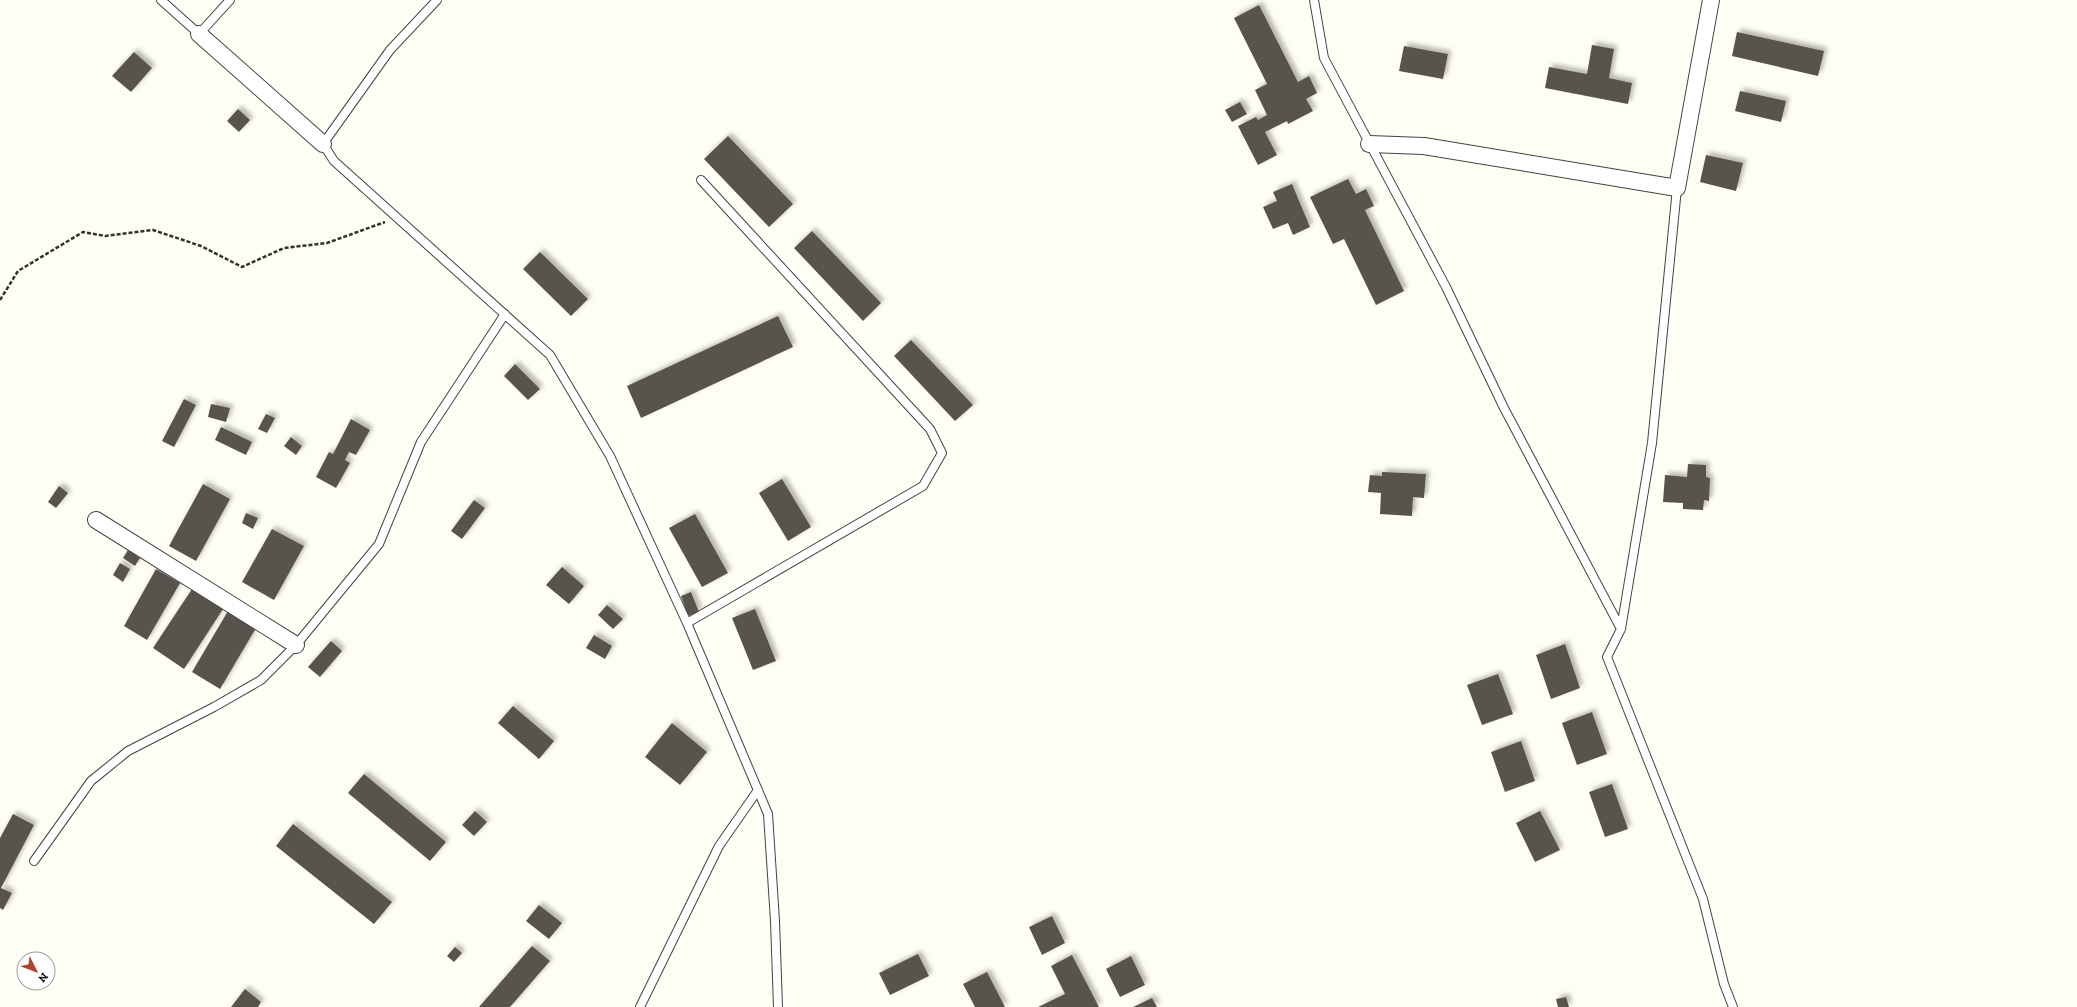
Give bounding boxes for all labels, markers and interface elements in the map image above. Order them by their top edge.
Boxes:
north arrow [16,951,56,991]
text: N [35,970,51,985]

